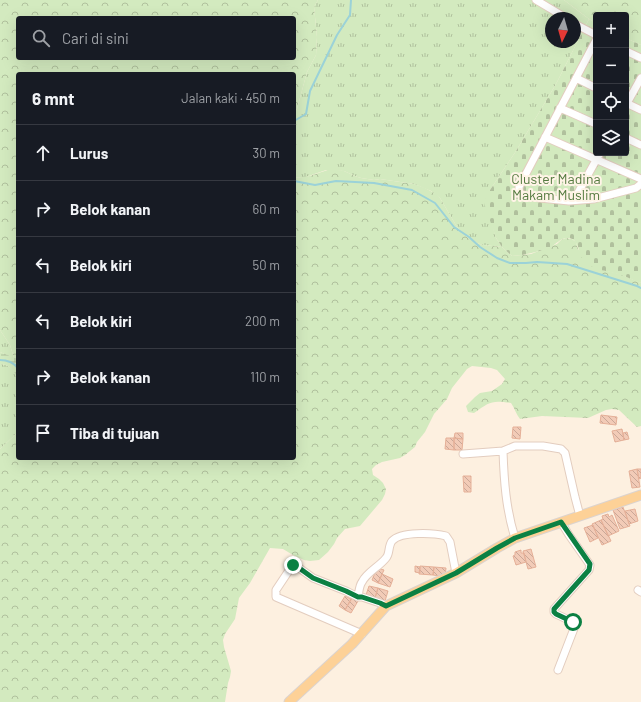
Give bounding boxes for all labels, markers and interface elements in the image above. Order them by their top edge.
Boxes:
north arrow [545,12,581,48]
map controls [593,12,629,156]
button: + [593,12,629,48]
search box [16,16,296,60]
icon: search [30,27,52,49]
text: Cari di sini [62,29,129,47]
button: − [593,48,629,84]
button: locate [593,84,629,120]
text: 6 mnt [32,88,74,108]
text: Jalan kaki · 450 m [181,90,280,106]
button: layers [593,120,629,156]
icon: ahead [32,142,54,164]
text: Lurus [70,144,108,162]
text: 30 m [253,145,280,161]
park label: Cluster Madina Makam Muslim [511,170,601,203]
icon: right [32,198,54,220]
text: Belok kanan [70,200,150,218]
text: 60 m [253,201,280,217]
icon: left [32,254,54,276]
text: Belok kiri [70,256,132,274]
text: 50 m [253,257,280,273]
icon: left [32,310,54,332]
text: Belok kiri [70,312,132,330]
text: 200 m [245,313,280,329]
icon: right [32,366,54,388]
text: Belok kanan [70,368,150,386]
text: 110 m [250,369,280,385]
icon: arrive [32,422,54,444]
text: Tiba di tujuan [70,424,159,442]
route end [284,556,302,574]
route start [564,613,582,631]

